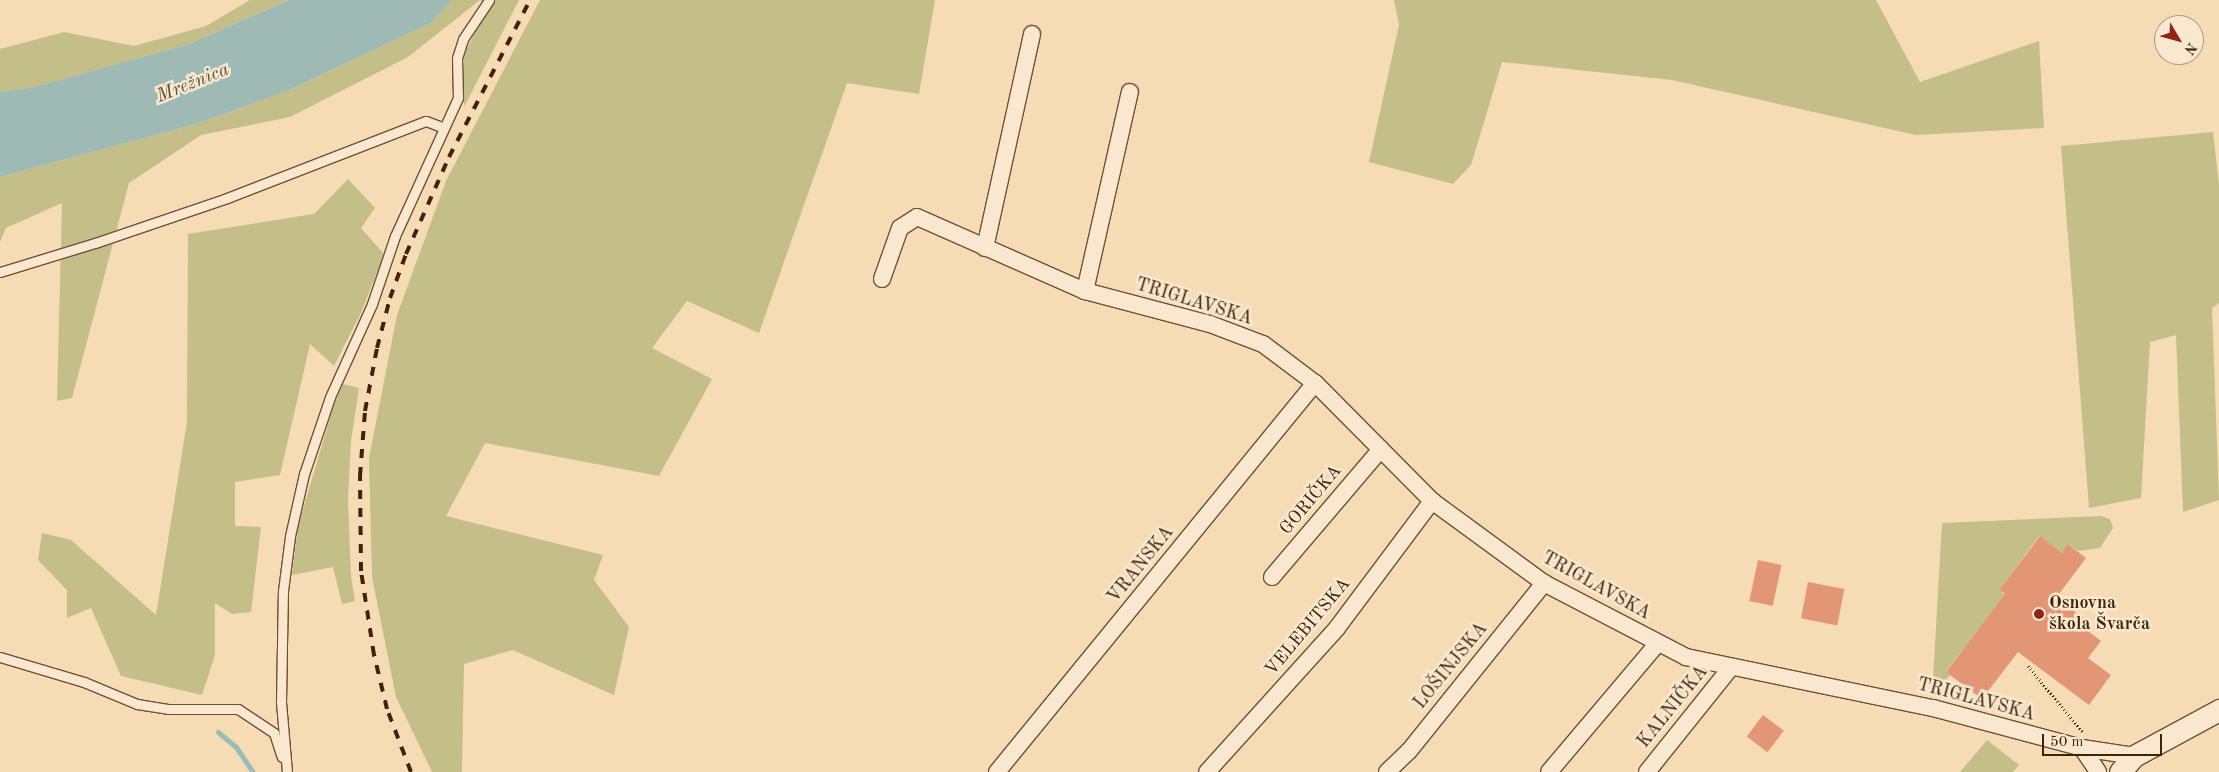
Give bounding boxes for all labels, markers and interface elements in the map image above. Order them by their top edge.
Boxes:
north arrow [2154,15,2204,65]
text: N [2181,40,2199,57]
water label: Mrežnica [153,59,233,109]
street label: TRIGLAVSKA [1133,274,1255,330]
street label: GORIČKA [1275,461,1347,539]
street label: VRANSKA [1103,522,1179,608]
street label: TRIGLAVSKA [1538,547,1654,625]
street label: VELEBITSKA [1261,573,1355,681]
place label: Osnovna škola Švarča [2049,593,2150,636]
marker: Osnovna škola Švarča [2033,608,2045,620]
street label: LOŠINJSKA [1410,618,1492,714]
street label: KALNIČKA [1633,661,1713,753]
street label: TRIGLAVSKA [1915,674,2037,726]
scale bar [2044,724,2164,756]
text: 50 m [2050,735,2084,750]

